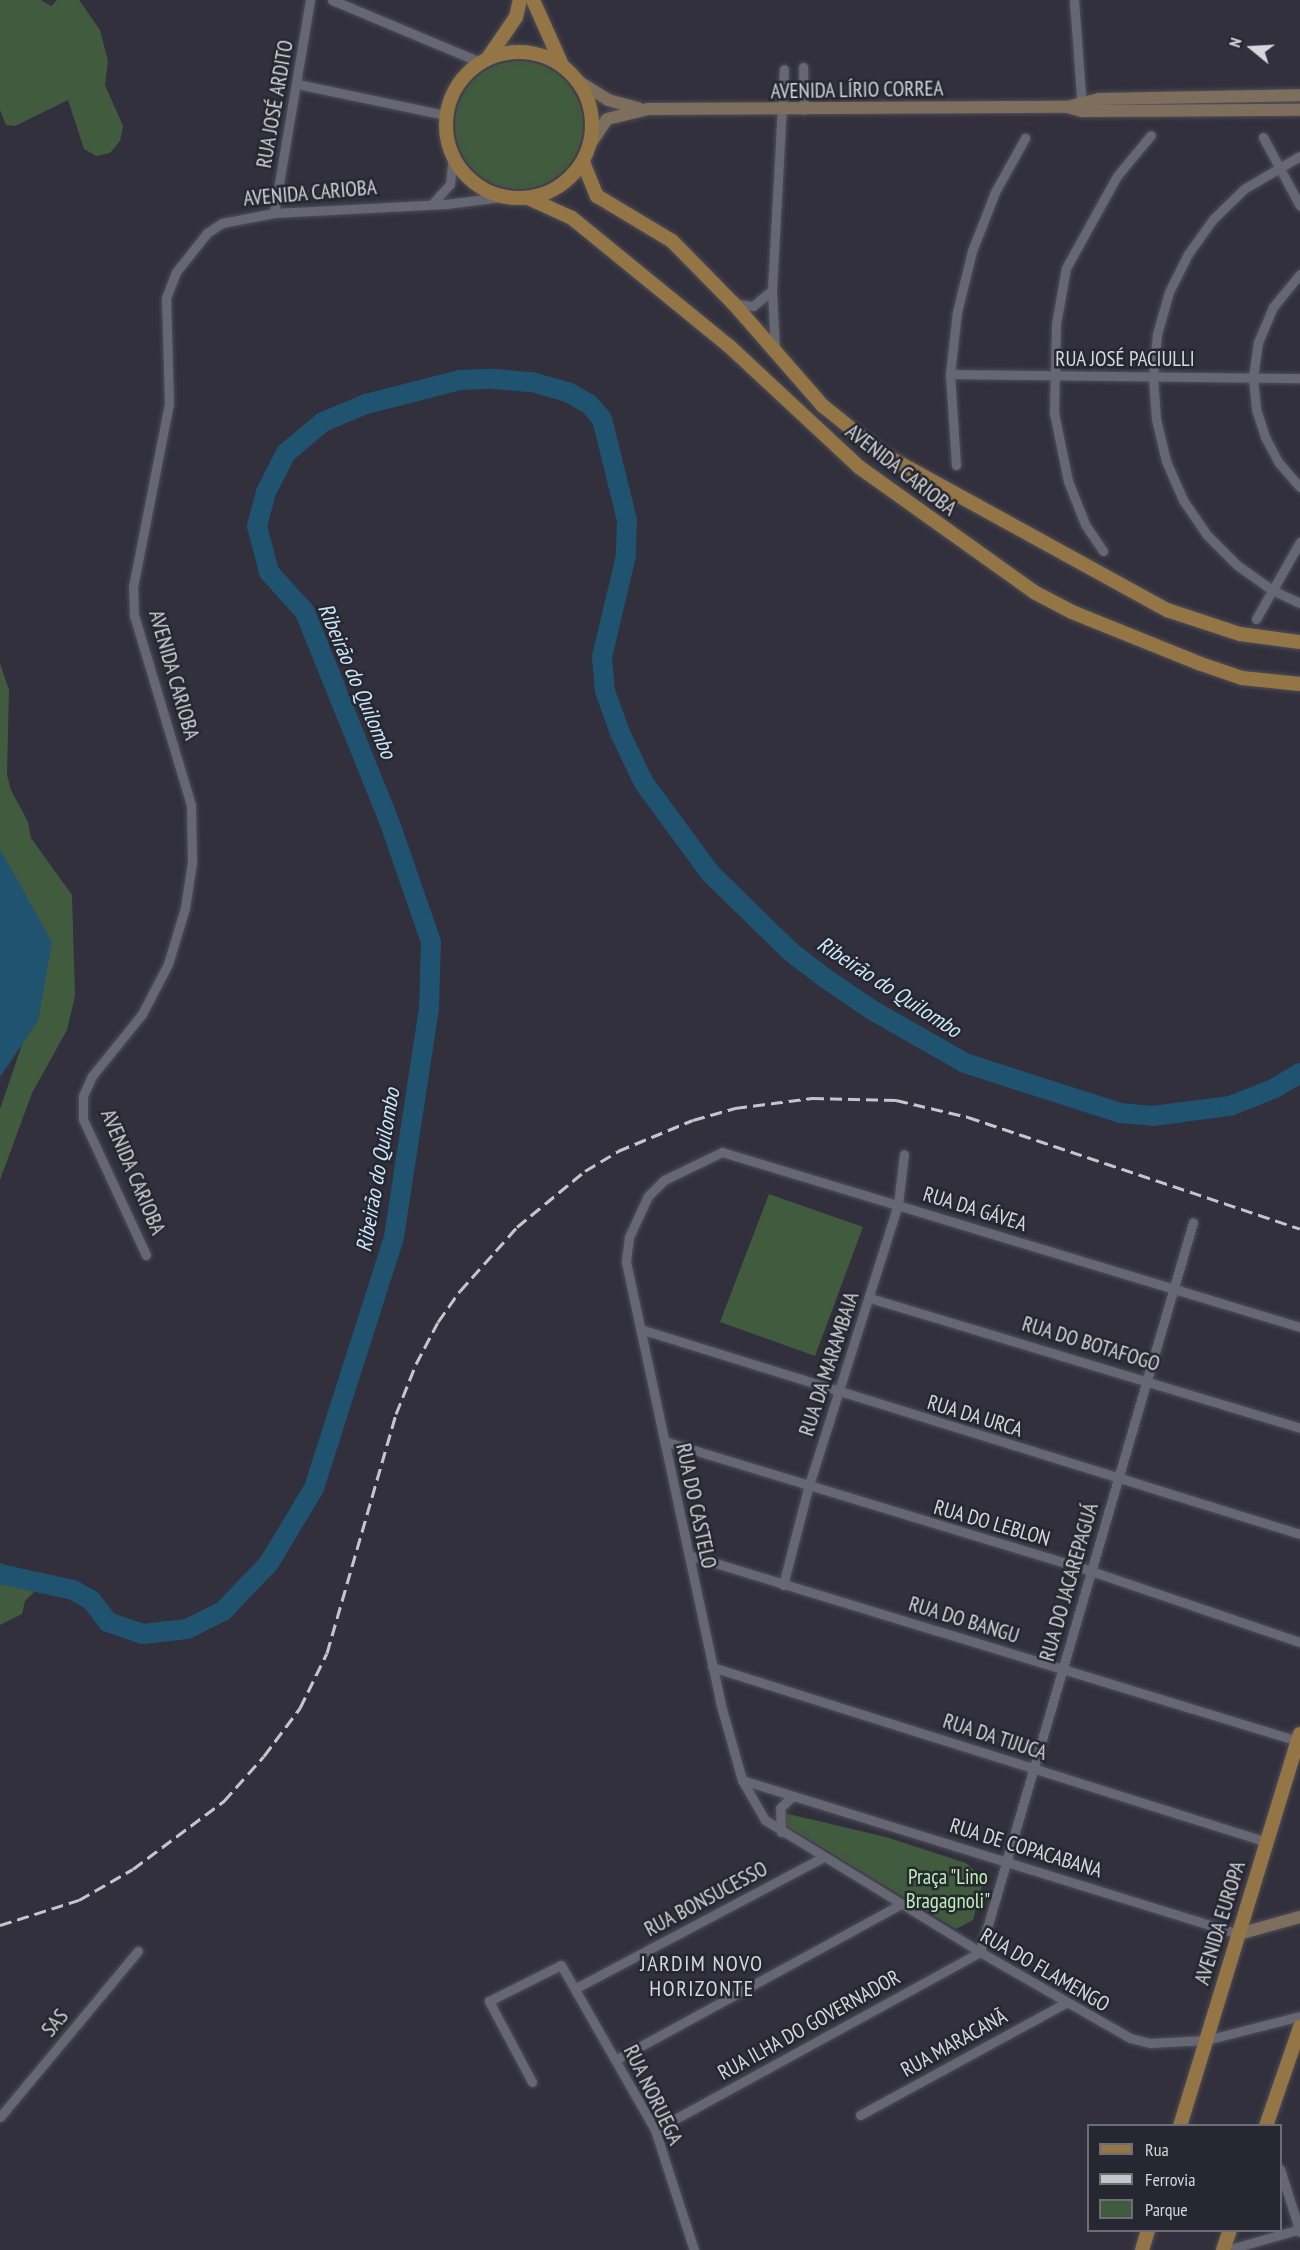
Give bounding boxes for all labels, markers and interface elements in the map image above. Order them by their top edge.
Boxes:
north arrow [1222,18,1282,78]
text: N [1224,35,1246,50]
street label: RUA JOSÉ ARDITO [251,38,299,170]
street label: AVENIDA LÍRIO CORREA [770,76,944,104]
street label: AVENIDA CARIOBA [242,175,378,211]
street label: RUA JOSÉ PACIULLI [1055,346,1195,372]
street label: AVENIDA CARIOBA [840,419,962,521]
water label: Ribeirão do Quilombo [312,600,402,762]
street label: AVENIDA CARIOBA [143,607,205,743]
water label: Ribeirão do Quilombo [812,931,966,1043]
water label: Ribeirão do Quilombo [351,1086,405,1254]
street label: AVENIDA CARIOBA [95,1105,171,1239]
street label: RUA DA GÁVEA [919,1181,1031,1237]
street label: RUA DA MARAMBAIA [794,1288,864,1440]
street label: RUA DO BOTAFOGO [1019,1311,1163,1377]
street label: RUA DA URCA [924,1389,1026,1443]
street label: RUA DO CASTELO [670,1441,722,1571]
street label: RUA DO LEBLON [931,1494,1053,1552]
street label: RUA DO JACAREPAGUÁ [1034,1500,1104,1664]
street label: RUA DO BANGU [905,1591,1023,1649]
street label: RUA DA TIJUCA [939,1708,1051,1766]
street label: RUA DE COPACABANA [947,1813,1105,1883]
street label: RUA BONSUCESSO [640,1856,772,1942]
street label: AVENIDA EUROPA [1189,1858,1251,1988]
park label: Praça "Lino Bragagnoli" [906,1864,990,1914]
street label: RUA DO FLAMENGO [976,1923,1114,2017]
district label: JARDIM NOVO HORIZONTE [640,1950,764,2002]
street label: RUA ILHA DO GOVERNADOR [713,1964,905,2086]
street label: RUA MARACANÃ [896,2003,1012,2083]
street label: SAS [36,2004,74,2042]
street label: RUA NORUEGA [618,2041,688,2149]
legend [1087,2124,1282,2232]
text: Rua [1145,2138,1169,2161]
text: Ferrovia [1145,2168,1195,2191]
text: Parque [1145,2198,1188,2221]

